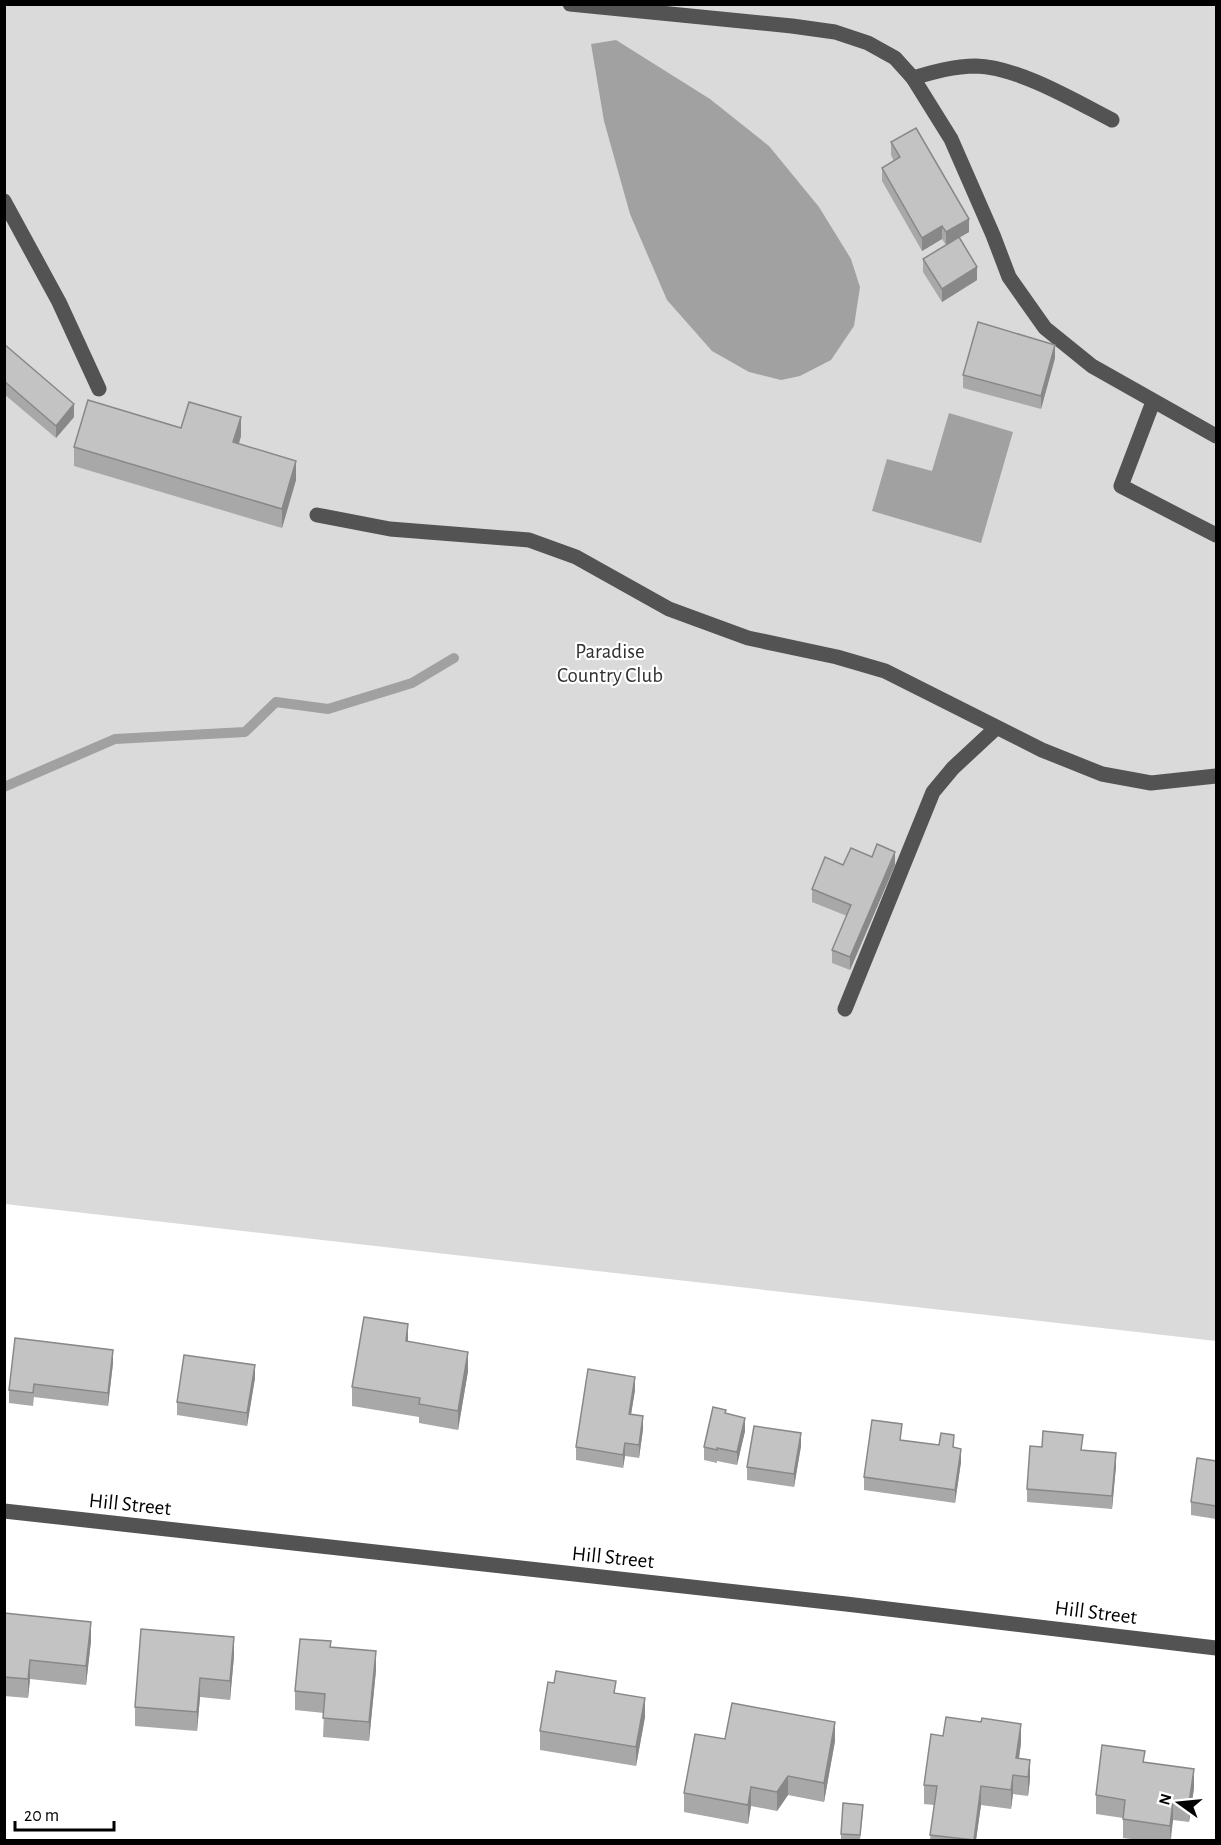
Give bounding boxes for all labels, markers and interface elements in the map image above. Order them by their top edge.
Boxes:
park label: Paradise Country Club [557,641,663,686]
street label: Hill Street [88,1490,172,1519]
street label: Hill Street [571,1543,655,1572]
street label: Hill Street [1054,1597,1139,1628]
north arrow [1149,1773,1209,1833]
text: N [1156,1792,1175,1807]
scale bar [15,1794,114,1832]
text: 20 m [24,1807,59,1825]

